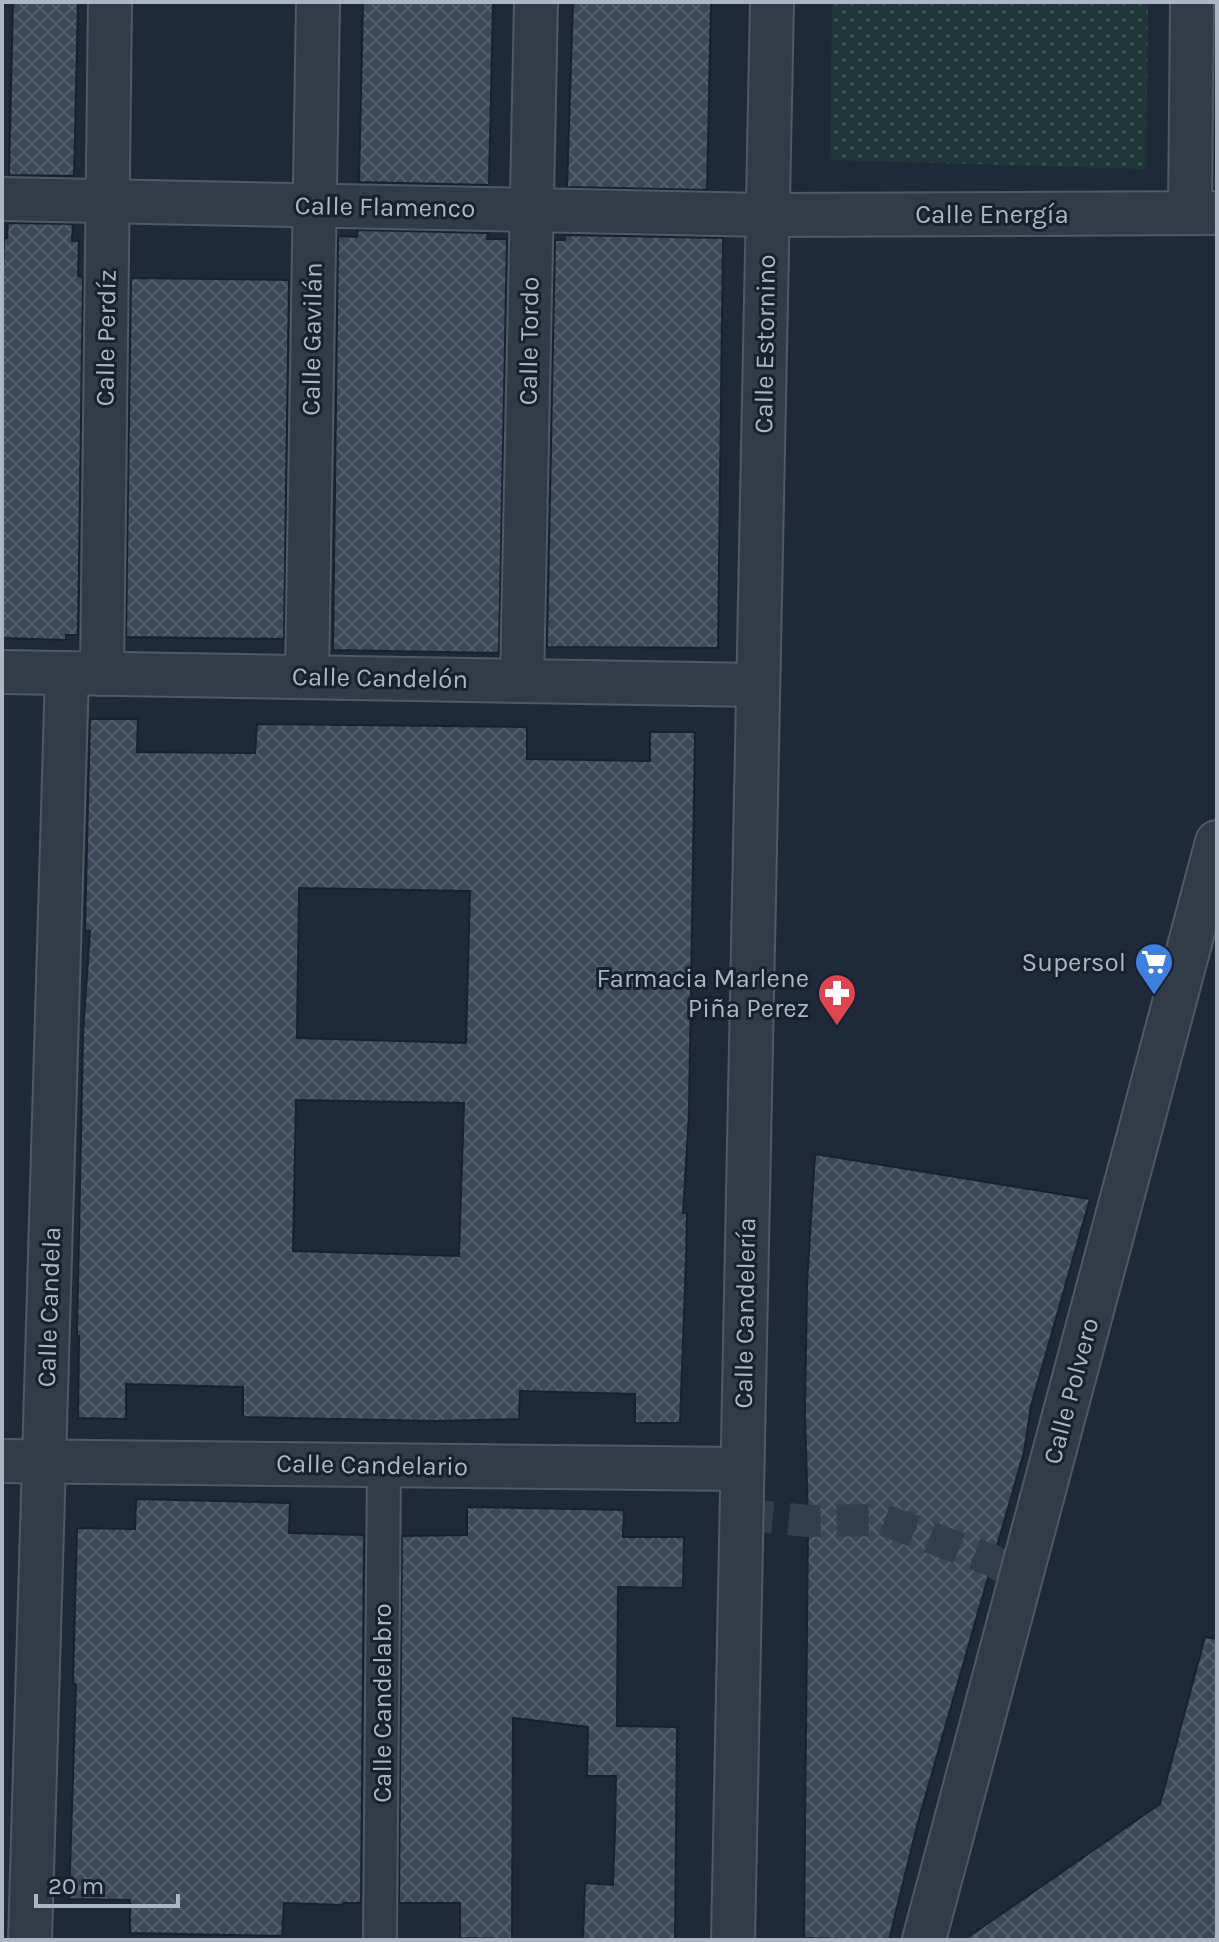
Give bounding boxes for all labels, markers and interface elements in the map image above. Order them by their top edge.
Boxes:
street label: Calle Flamenco [294,190,476,224]
street label: Calle Energía [915,199,1069,230]
street label: Calle Estornino [748,254,782,434]
street label: Calle Gavilán [295,262,329,416]
street label: Calle Perdíz [89,269,123,407]
street label: Calle Tordo [512,276,546,406]
street label: Calle Candelón [292,661,468,695]
supermarket icon: Supersol [1133,941,1175,996]
place label: Supersol [1021,947,1126,978]
place label: Farmacia Marlene Piña Perez [597,963,809,1024]
pharmacy icon: Farmacia Marlene Piña Perez [816,972,858,1027]
street label: Calle Candelería [728,1217,762,1409]
street label: Calle Candela [31,1226,67,1388]
street label: Calle Polvero [1037,1314,1105,1468]
street label: Calle Candelario [276,1448,468,1482]
street label: Calle Candelabro [367,1603,398,1803]
scale bar [36,1858,178,1908]
text: 20 m [48,1872,104,1900]

